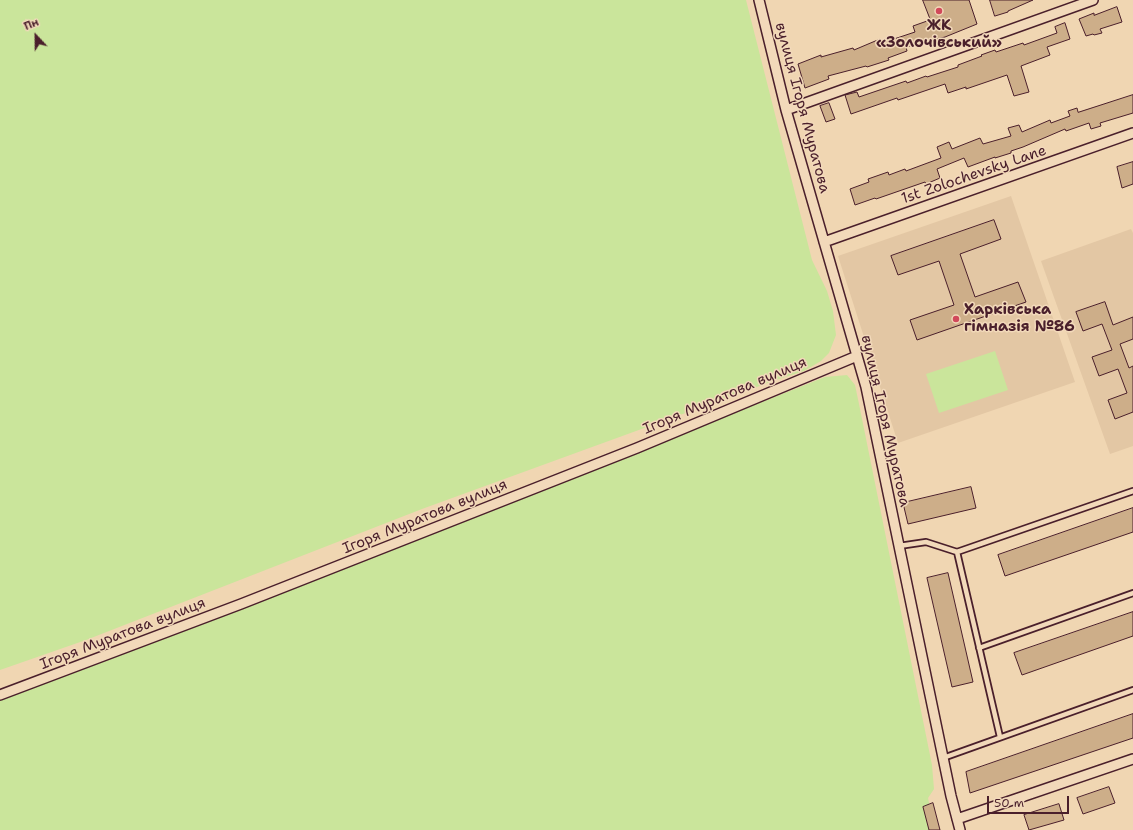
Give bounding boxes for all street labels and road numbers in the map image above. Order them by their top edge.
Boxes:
street label: вулиця Ігоря Муратова [771,21,833,195]
street label: 1st Zolochevsky Lane [899,142,1049,208]
street label: вулиця Ігоря Муратова [856,333,914,509]
street label: Ігоря Муратова вулиця [640,353,810,439]
street label: Ігоря Муратова вулиця [340,476,510,558]
street label: Ігоря Муратова вулиця [38,594,208,674]

